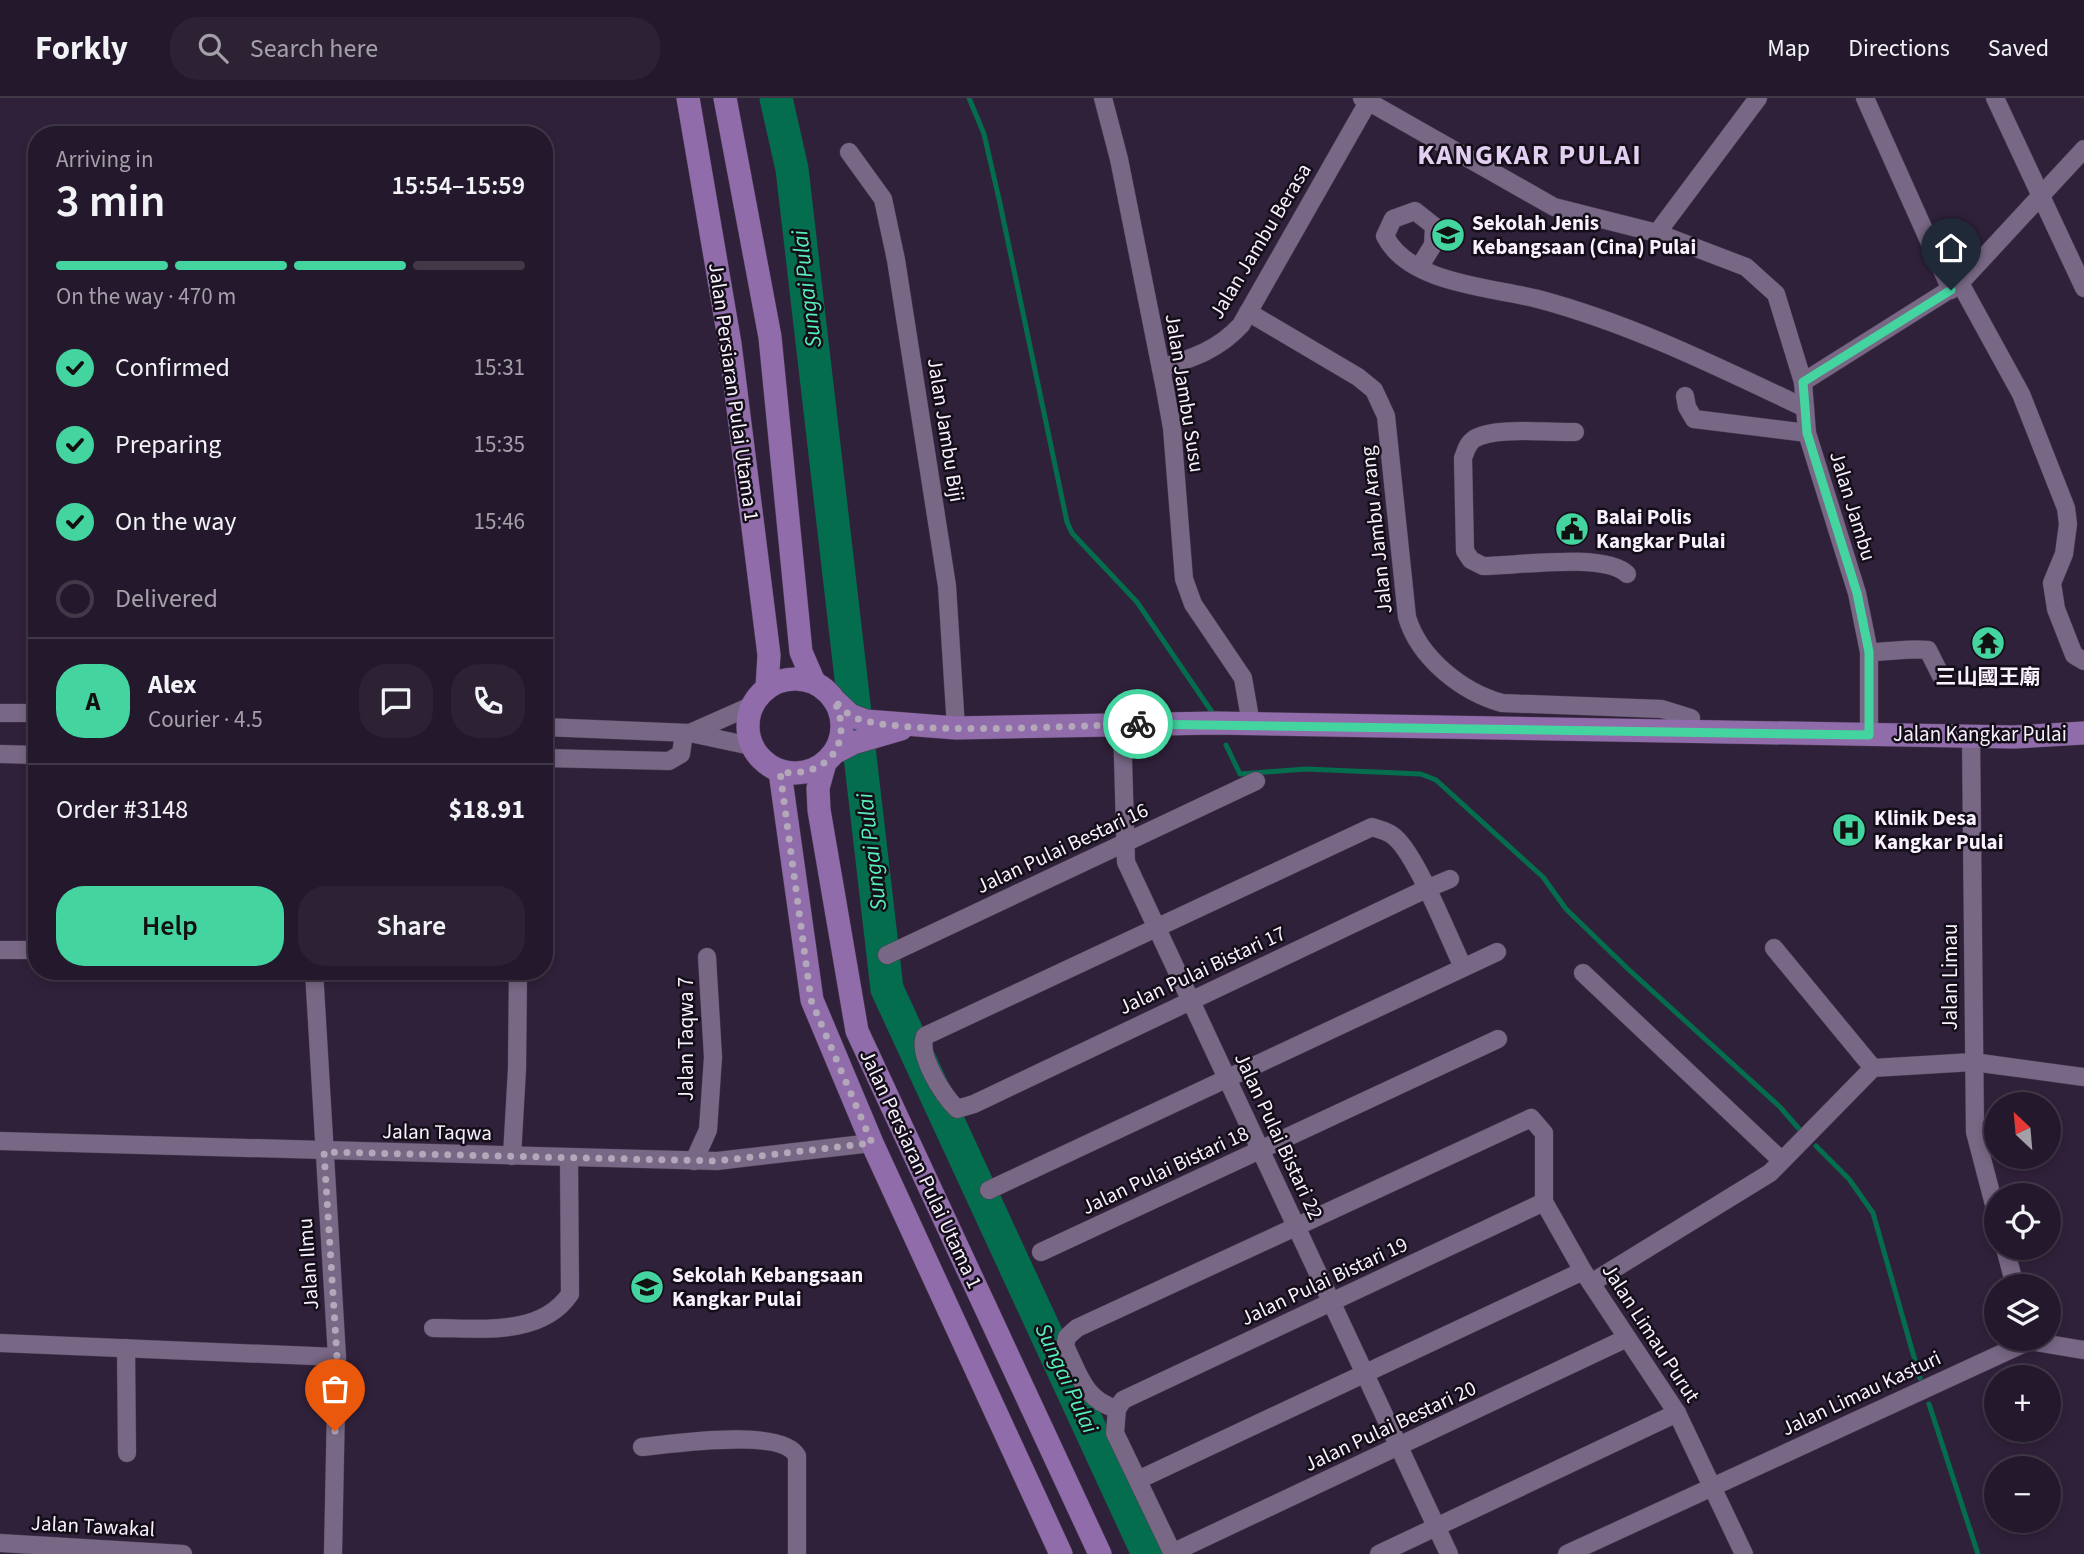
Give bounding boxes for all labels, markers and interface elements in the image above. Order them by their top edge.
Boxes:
search box [170,17,660,80]
text: Forkly [35,25,128,72]
icon: search [194,29,232,67]
text: Search here [250,30,378,67]
text: Map [1767,31,1810,66]
text: Directions [1848,31,1950,66]
text: Saved [1988,31,2049,66]
district label: KANGKAR PULAI [1417,135,1643,175]
text: Arriving in [56,143,154,176]
street label: Jalan Jambu Berasa [1202,157,1318,325]
text: 15:54–15:59 [392,167,525,204]
text: 3 min [56,169,165,234]
place label: Sekolah Jenis Kebangsaan (Cina) Pulai [1472,208,1696,262]
school or university icon: Sekolah Jenis Kebangsaan (Cina) Pulai [1429,216,1467,254]
pin [1921,218,1981,290]
water label: Sungai Pulai [783,228,830,350]
icon: home [1932,229,1970,267]
street label: Jalan Persiaran Pulai Utama 1 [701,261,767,523]
text: On the way · 470 m [56,280,236,313]
street label: Jalan Jambu Susu [1158,311,1212,475]
icon: check [56,349,94,387]
text: Confirmed [115,349,230,386]
text: 15:31 [474,351,525,384]
street label: Jalan Jambu Biji [920,356,972,504]
icon: check [56,426,94,464]
text: Preparing [115,426,221,463]
text: 15:35 [474,428,525,461]
street label: Jalan Jambu Arang [1352,444,1400,615]
street label: Jalan Jambu [1822,447,1884,565]
place label: Balai Polis Kangkar Pulai [1596,502,1725,556]
icon: check [56,503,94,541]
text: On the way [115,503,236,540]
text: 15:46 [474,505,525,538]
public building icon: Balai Polis Kangkar Pulai [1553,510,1591,548]
text: Delivered [115,580,218,617]
temple icon: 三山國王廟 [1969,624,2007,662]
place label: 三山國王廟 [1936,662,2041,692]
button: chat [359,664,433,738]
button: phone [451,664,525,738]
text: Alex [148,666,197,703]
text: A [86,683,100,720]
courier [1103,689,1173,759]
text: Courier · 4.5 [148,703,263,736]
icon: bike [1119,705,1157,743]
street label: Jalan Kangkar Pulai [1893,719,2067,749]
text: Order #3148 [56,791,188,828]
text: $18.91 [449,791,525,828]
water label: Sungai Pulai [848,791,895,913]
street label: Jalan Pulai Bestari 16 [971,795,1153,901]
place label: Klinik Desa Kangkar Pulai [1874,803,2003,857]
hospital icon: Klinik Desa Kangkar Pulai [1830,811,1868,849]
button: Help [56,886,284,966]
button: Share [298,886,525,966]
street label: Jalan Pulai Bistari 17 [1113,918,1291,1022]
street label: Jalan Limau [1935,923,1965,1031]
street label: Jalan Taqwa 7 [671,977,701,1101]
street label: Jalan Persiaran Pulai Utama 1 [852,1044,990,1294]
street label: Jalan Pulai Bistari 22 [1227,1047,1331,1225]
north arrow [1984,1092,2062,1169]
map controls [1984,1092,2061,1533]
street label: Jalan Taqwa [382,1116,492,1148]
street label: Jalan Pulai Bistari 18 [1076,1118,1254,1222]
button: locate [1984,1183,2061,1260]
street label: Jalan Ilmu [290,1217,326,1311]
street label: Jalan Pulai Bistari 19 [1235,1229,1413,1333]
street label: Jalan Limau Purut [1595,1258,1707,1408]
place label: Sekolah Kebangsaan Kangkar Pulai [672,1260,863,1314]
school or university icon: Sekolah Kebangsaan Kangkar Pulai [628,1268,666,1306]
button: layers [1984,1274,2061,1351]
water label: Sungai Pulai [1027,1318,1107,1439]
street label: Jalan Limau Kasturi [1776,1343,1946,1443]
pin [305,1359,365,1431]
button: + [1984,1365,2061,1442]
icon: bag [316,1370,354,1408]
street label: Jalan Pulai Bestari 20 [1299,1373,1481,1479]
button: − [1984,1456,2061,1533]
street label: Jalan Tawakal [30,1508,156,1544]

